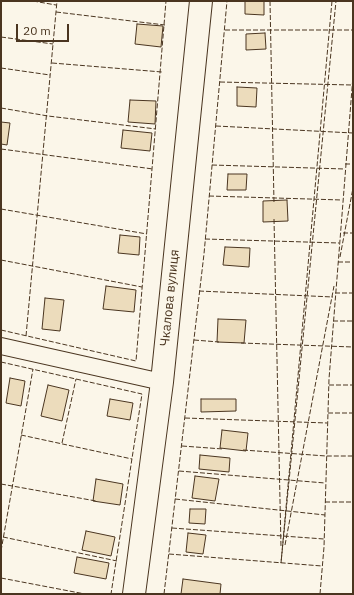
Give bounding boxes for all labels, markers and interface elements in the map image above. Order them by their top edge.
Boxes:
scale bar [18,16,71,42]
text: 20 m [23,23,51,38]
street label: Чкалова вулиця [157,249,183,347]

